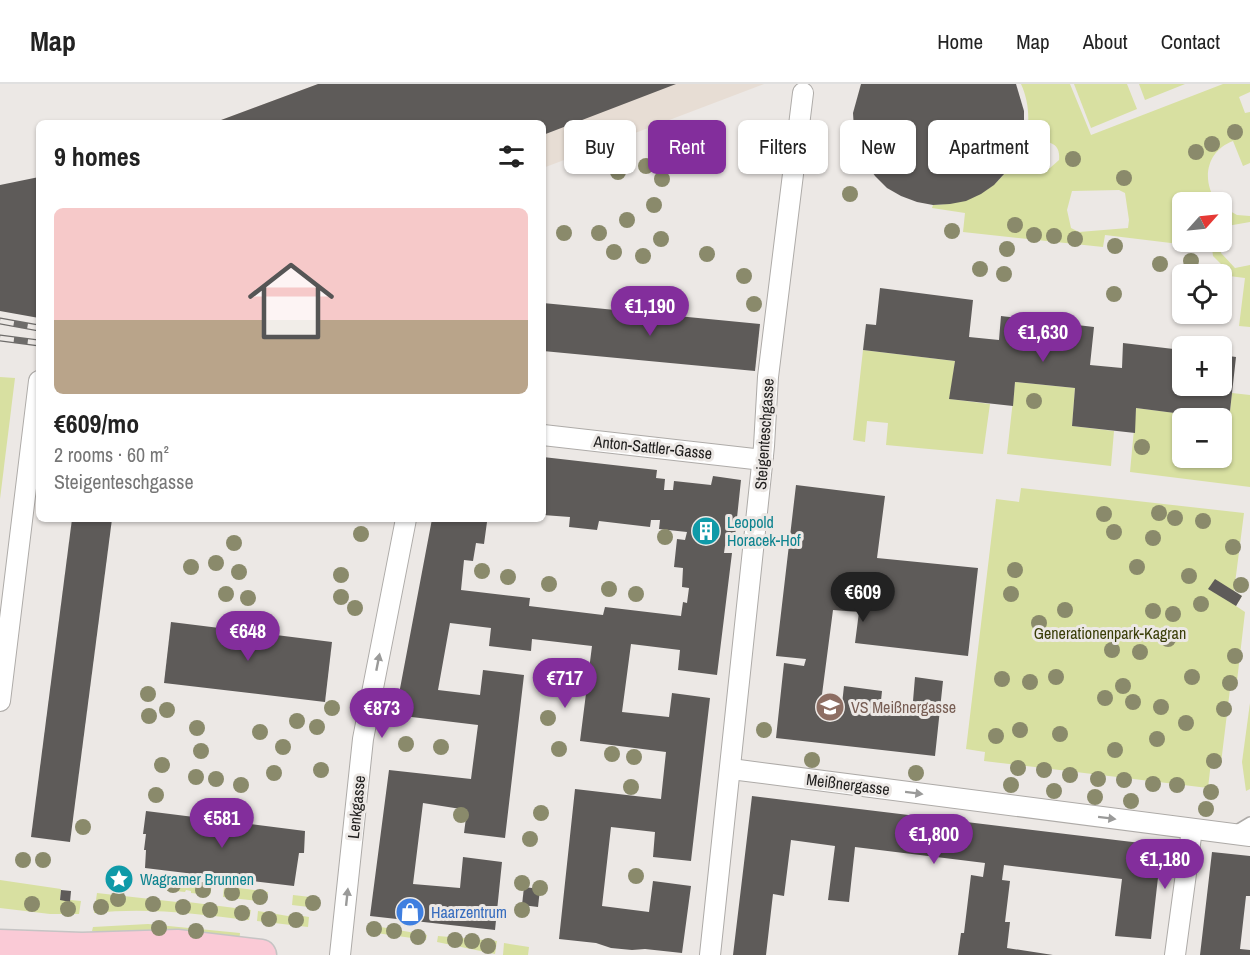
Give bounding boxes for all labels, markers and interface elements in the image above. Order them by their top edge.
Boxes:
text: Map [30,22,76,60]
text: Home [937,27,983,56]
text: Map [1016,27,1050,56]
text: About [1083,27,1128,56]
text: Contact [1161,27,1220,56]
chip: Buy [564,120,636,174]
chip: Rent [648,120,726,174]
chip: Filters [738,120,828,174]
chip: New [840,120,916,174]
chip: Apartment [928,120,1050,174]
text: 9 homes [54,139,141,174]
icon: filters [495,140,528,173]
north arrow [1172,192,1232,252]
map controls [1172,192,1232,468]
icon: home [237,247,345,355]
button: locate [1172,264,1232,324]
pin: €1,190 [601,286,699,337]
text: €1,190 [625,292,675,319]
pin: €1,630 [994,312,1092,363]
text: €1,630 [1018,318,1068,345]
button: + [1172,336,1232,396]
street label: Steigenteschgasse [749,378,779,490]
text: €609/mo [54,406,139,441]
button: − [1172,408,1232,468]
street label: Anton-Sattler-Gasse [592,430,713,464]
text: 2 rooms · 60 m² [54,441,169,468]
text: Steigenteschgasse [54,468,194,495]
place label: Leopold Horacek-Hof [727,511,801,551]
building icon: Leopold Horacek-Hof [690,515,722,547]
pin: €609 [827,572,899,623]
text: €609 [845,578,881,605]
pin: €648 [212,611,284,662]
text: €648 [230,617,266,644]
park label: Generationenpark-Kagran [1034,622,1186,644]
one-way arrow [374,652,383,671]
pin: €717 [529,658,601,709]
text: €717 [547,664,583,691]
pin: €873 [346,688,418,739]
school or university icon: VS Meißnergasse [814,691,846,723]
text: €873 [364,694,400,721]
place label: VS Meißnergasse [851,696,956,718]
street label: Meißnergasse [805,768,891,800]
street label: Lenkgasse [342,774,370,840]
one-way arrow [905,788,924,798]
pin: €581 [186,798,258,849]
text: €581 [204,804,240,831]
one-way arrow [1098,813,1117,823]
pin: €1,800 [885,814,983,865]
text: €1,800 [909,820,959,847]
pin: €1,180 [1116,839,1214,890]
text: €1,180 [1140,845,1190,872]
place icon: Wagramer Brunnen [103,863,135,895]
place label: Wagramer Brunnen [140,868,254,890]
one-way arrow [342,887,352,906]
shop icon: Haarzentrum [394,896,426,928]
place label: Haarzentrum [431,901,507,923]

